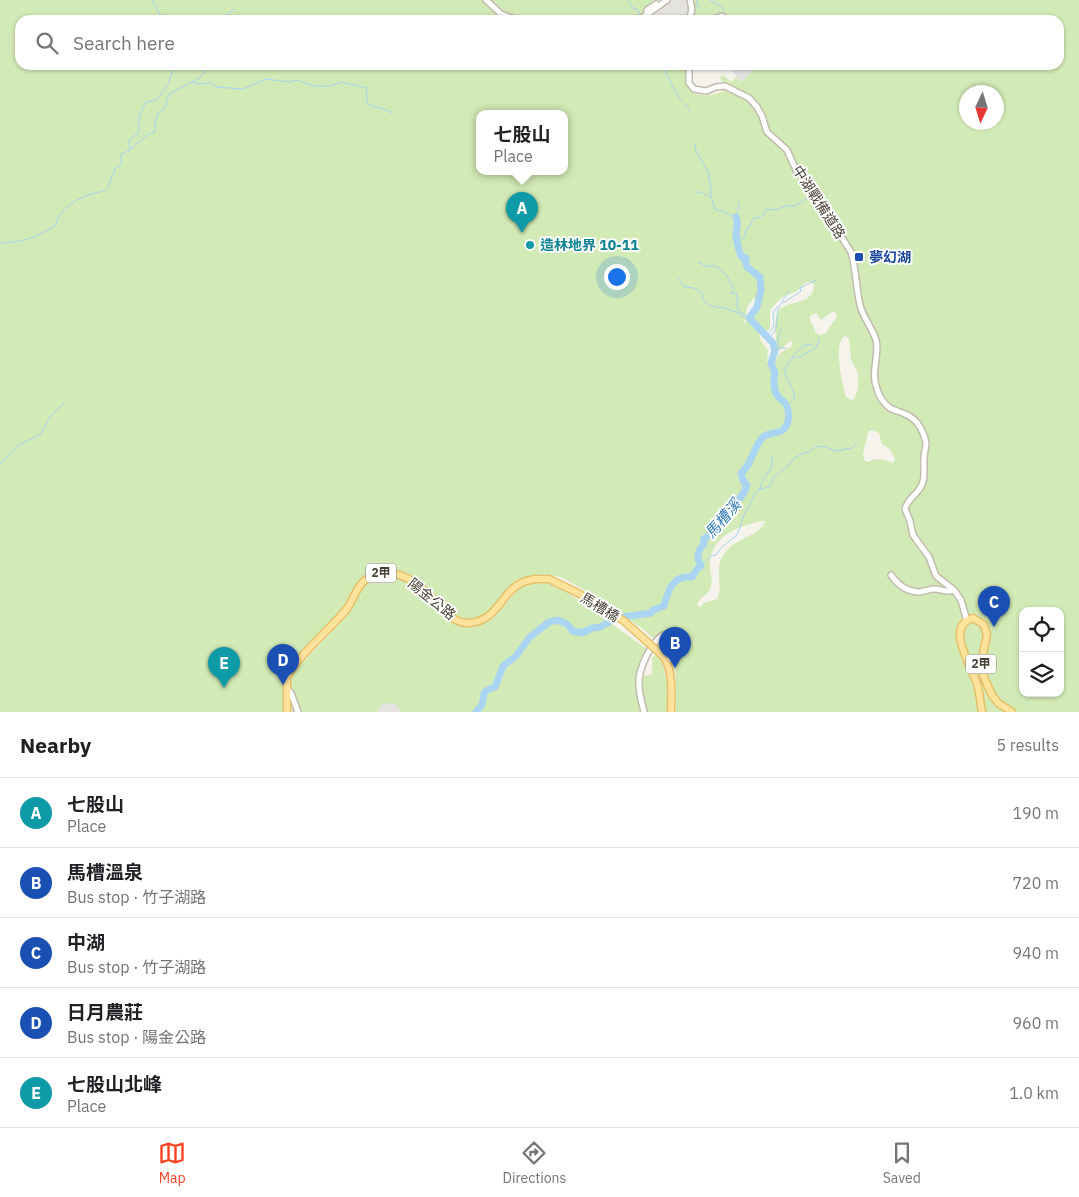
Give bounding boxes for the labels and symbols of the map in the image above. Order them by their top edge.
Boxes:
north arrow [959,85,1004,130]
street label: 中湖戰備道路 [789,162,849,242]
pin: A [506,192,538,233]
place label: 造林地界 10-11 [540,236,639,254]
marker: 造林地界 10-11 [524,239,536,251]
place label: 夢幻湖 [869,248,911,266]
marker: 夢幻湖 [853,251,865,263]
your location [604,264,630,290]
water label: 馬槽溪 [701,494,746,542]
road number: 2甲 [366,564,396,582]
street label: 陽金公路 [405,574,459,624]
pin: C [978,586,1010,627]
street label: 馬槽橋 [577,588,623,626]
pin: B [659,627,691,668]
pin: D [267,644,299,685]
pin: E [208,647,240,688]
road number: 2甲 [966,654,996,674]

